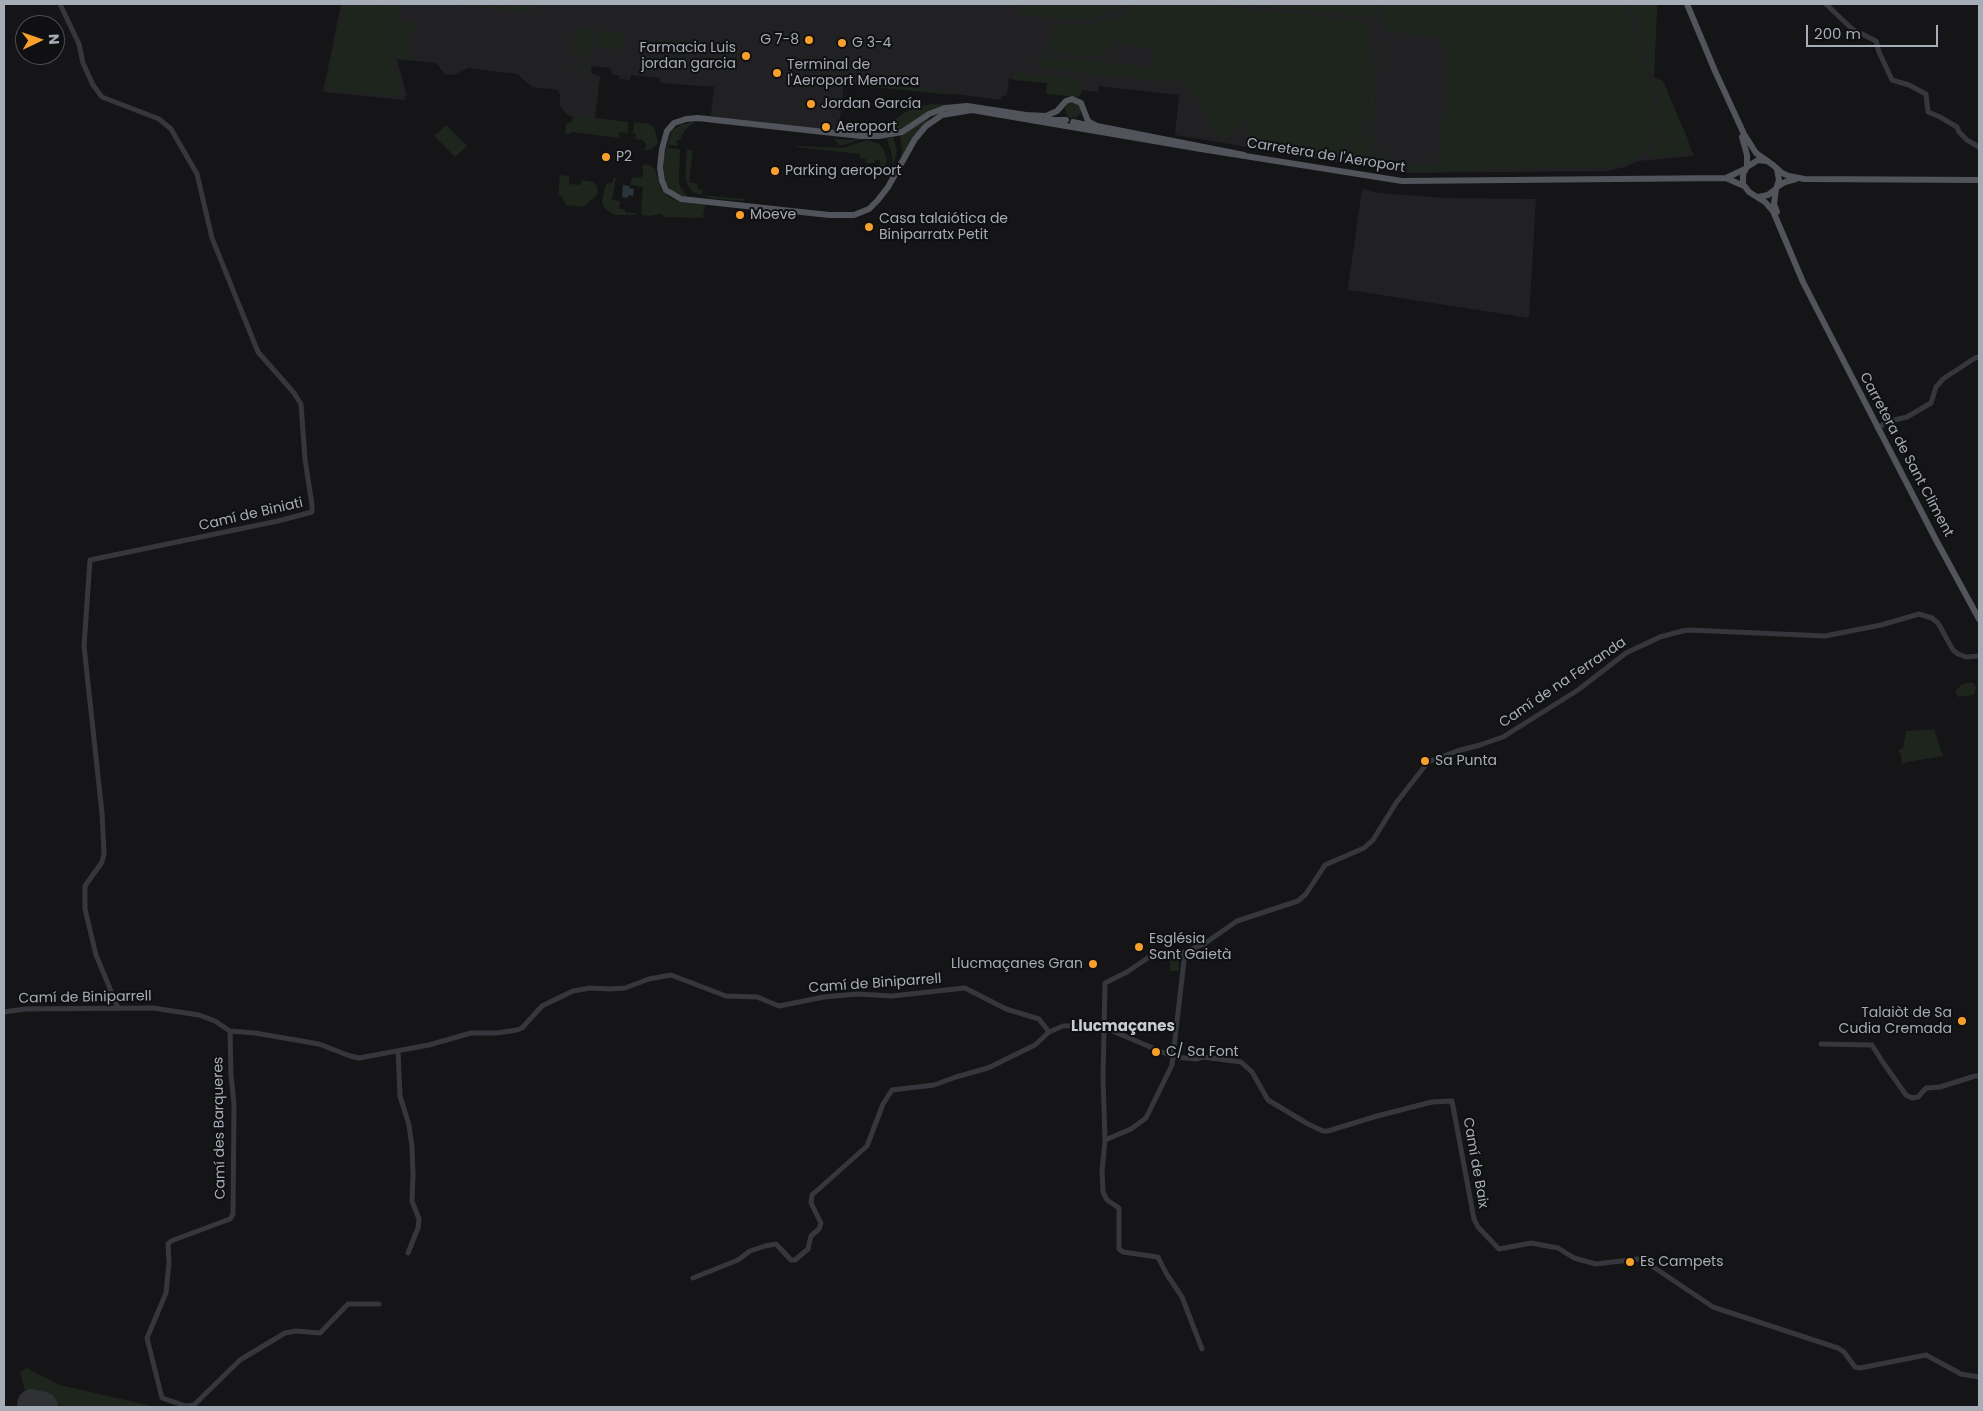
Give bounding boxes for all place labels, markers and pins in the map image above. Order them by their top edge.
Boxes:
place label: G 7-8 [760,32,799,48]
marker: G 7-8 [803,34,815,46]
place label: G 3-4 [852,35,891,51]
marker: G 3-4 [836,37,848,49]
place label: Farmacia Luis jordan garcia [639,40,736,72]
marker: Farmacia Luis jordan garcia [740,50,752,62]
place label: Terminal de l'Aeroport Menorca [787,57,919,90]
marker: Terminal de l'Aeroport Menorca [771,67,783,79]
place label: Jordan García [821,96,921,112]
marker: Jordan García [805,98,817,110]
place label: Aeroport [836,119,897,135]
marker: Aeroport [820,121,832,133]
place label: P2 [616,149,632,165]
marker: P2 [600,151,612,163]
place label: Parking aeroport [785,163,902,179]
marker: Parking aeroport [769,165,781,177]
place label: Moeve [750,207,796,223]
marker: Moeve [734,209,746,221]
place label: Casa talaiótica de Biniparratx Petit [879,211,1008,243]
marker: Casa talaiótica de Biniparratx Petit [863,221,875,233]
place label: Sa Punta [1435,753,1497,769]
marker: Sa Punta [1419,755,1431,767]
place label: Església Sant Gaietà [1149,931,1232,964]
marker: Església Sant Gaietà [1133,941,1145,953]
place label: Llucmaçanes Gran [951,956,1083,972]
marker: Llucmaçanes Gran [1087,958,1099,970]
place label: Talaiòt de Sa Cudia Cremada [1839,1005,1952,1038]
marker: Talaiòt de Sa Cudia Cremada [1956,1015,1968,1027]
place label: C/ Sa Font [1166,1044,1239,1060]
marker: C/ Sa Font [1150,1046,1162,1058]
place label: Es Campets [1640,1254,1723,1270]
marker: Es Campets [1624,1256,1636,1268]

